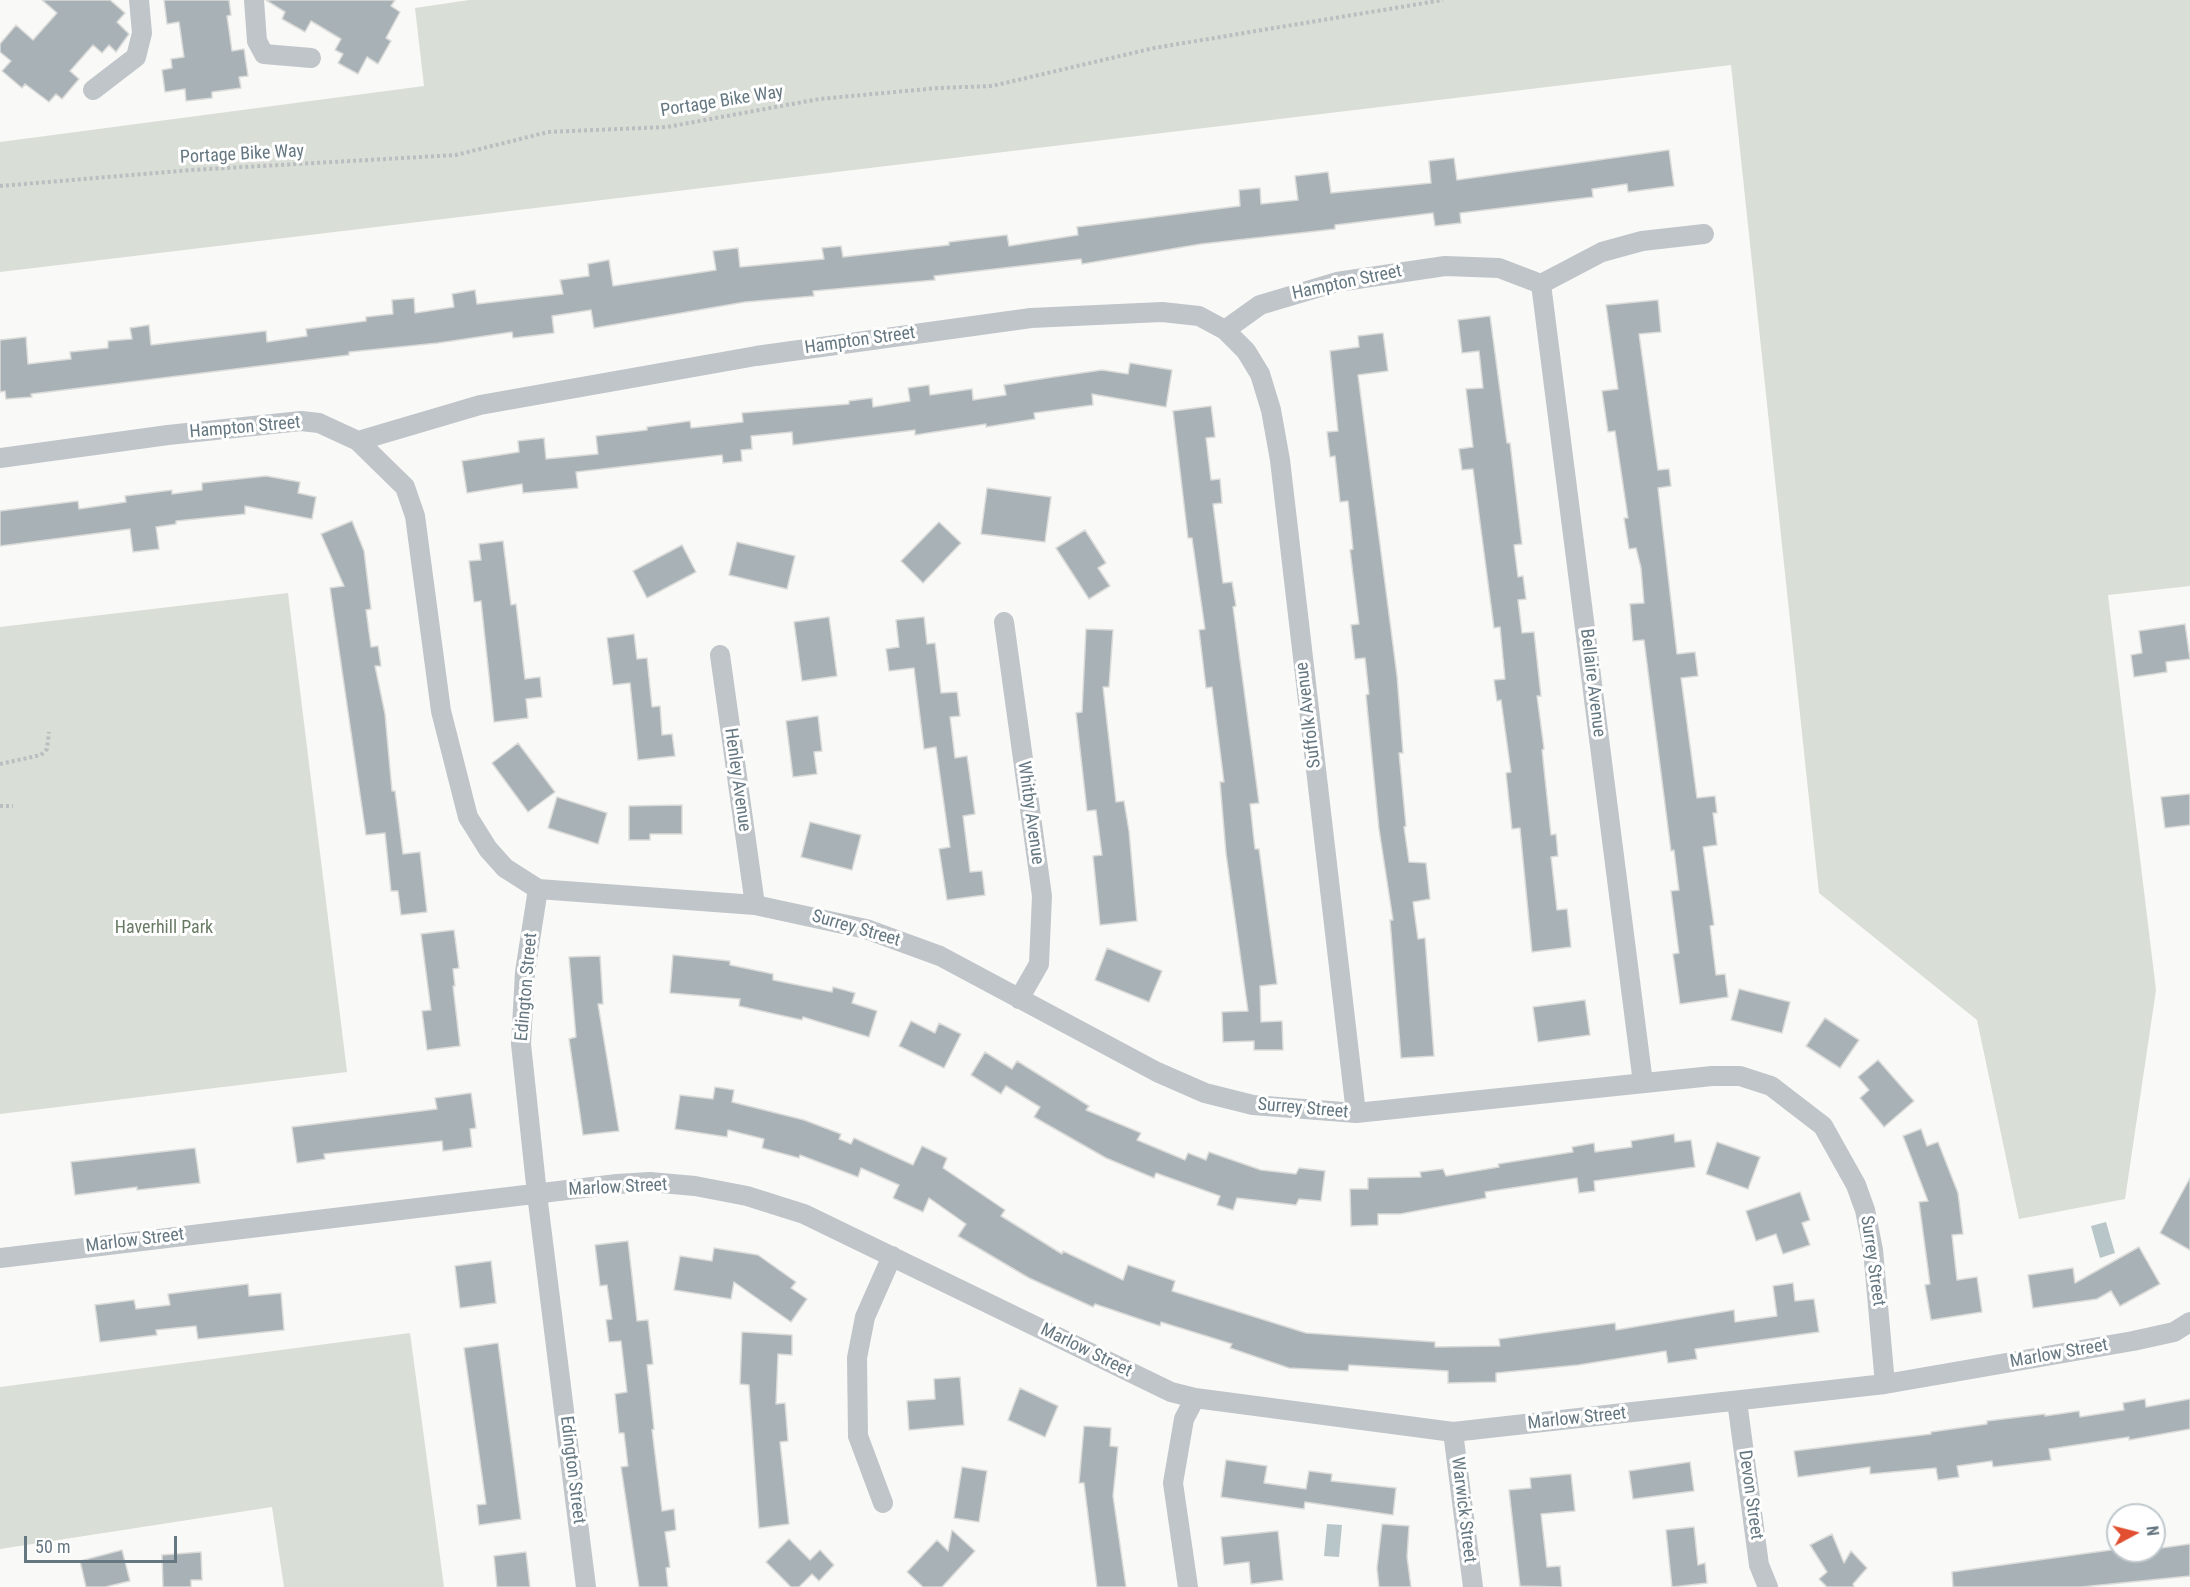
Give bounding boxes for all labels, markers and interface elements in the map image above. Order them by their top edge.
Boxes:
street label: Portage Bike Way [659,82,785,122]
street label: Portage Bike Way [179,141,305,169]
street label: Hampton Street [1290,261,1404,305]
street label: Hampton Street [803,323,917,359]
street label: Hampton Street [189,412,301,444]
street label: Bellaire Avenue [1575,628,1609,738]
street label: Suffolk Avenue [1292,661,1326,769]
street label: Henley Avenue [719,727,755,833]
street label: Whitby Avenue [1012,760,1048,866]
street label: Surrey Street [809,906,903,952]
park label: Haverhill Park [115,917,213,939]
street label: Edington Street [512,932,542,1042]
street label: Surrey Street [1257,1094,1349,1124]
street label: Marlow Street [568,1175,668,1201]
street label: Surrey Street [1855,1214,1889,1308]
street label: Marlow Street [85,1224,185,1258]
street label: Marlow Street [1037,1320,1135,1382]
street label: Marlow Street [2008,1335,2110,1373]
street label: Marlow Street [1527,1403,1627,1435]
street label: Edington Street [555,1415,589,1525]
street label: Devon Street [1733,1449,1767,1541]
street label: Warwick Street [1446,1456,1480,1564]
north arrow [2106,1503,2166,1563]
scale bar [27,1524,180,1562]
text: N [2142,1525,2162,1537]
text: 50 m [35,1536,70,1557]

